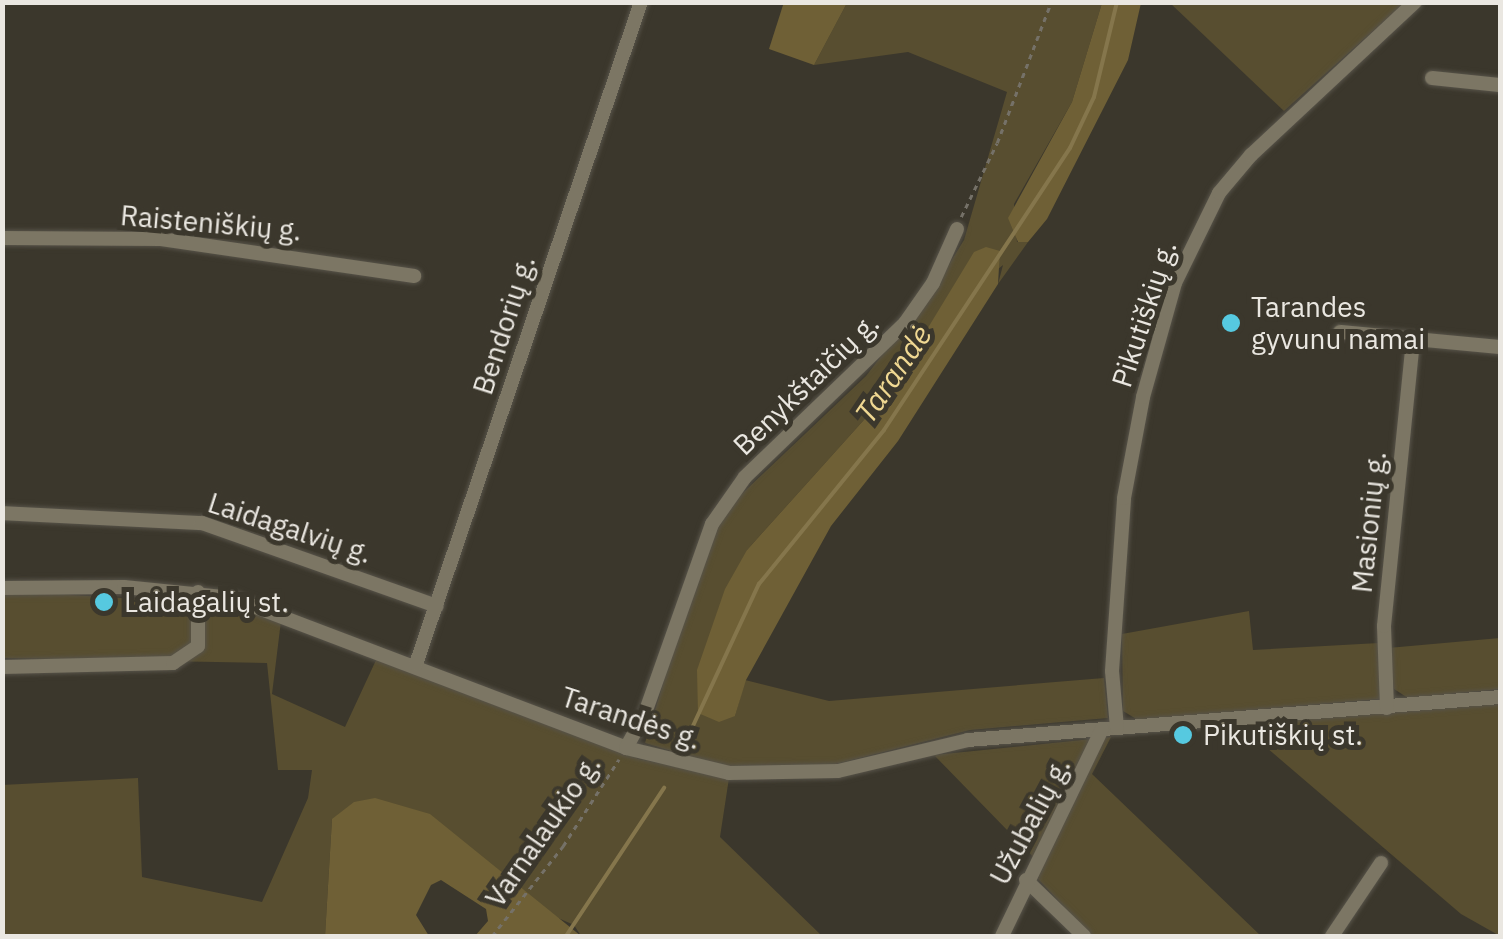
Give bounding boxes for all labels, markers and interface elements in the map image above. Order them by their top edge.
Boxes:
street label: Raisteniškių g. [119,198,303,248]
street label: Pikutiškių g. [1105,237,1183,391]
street label: Bendorių g. [466,251,542,399]
place label: Tarandes gyvunu namai [1251,290,1425,356]
street label: Benykštaičių g. [726,306,886,462]
marker: Tarandes gyvunu namai [1220,312,1242,334]
water label: Tarandė [847,318,939,430]
street label: Masionių g. [1345,450,1393,594]
street label: Laidagalvių g. [204,486,376,570]
place label: Laidagalių st. [124,585,289,619]
marker: Laidagalių st. [93,591,115,613]
street label: Tarandės g. [557,680,705,756]
place label: Pikutiškių st. [1203,718,1363,752]
marker: Pikutiškių st. [1172,724,1194,746]
street label: Varnalaukio g. [478,749,608,913]
street label: Užubalių g. [983,752,1077,890]

